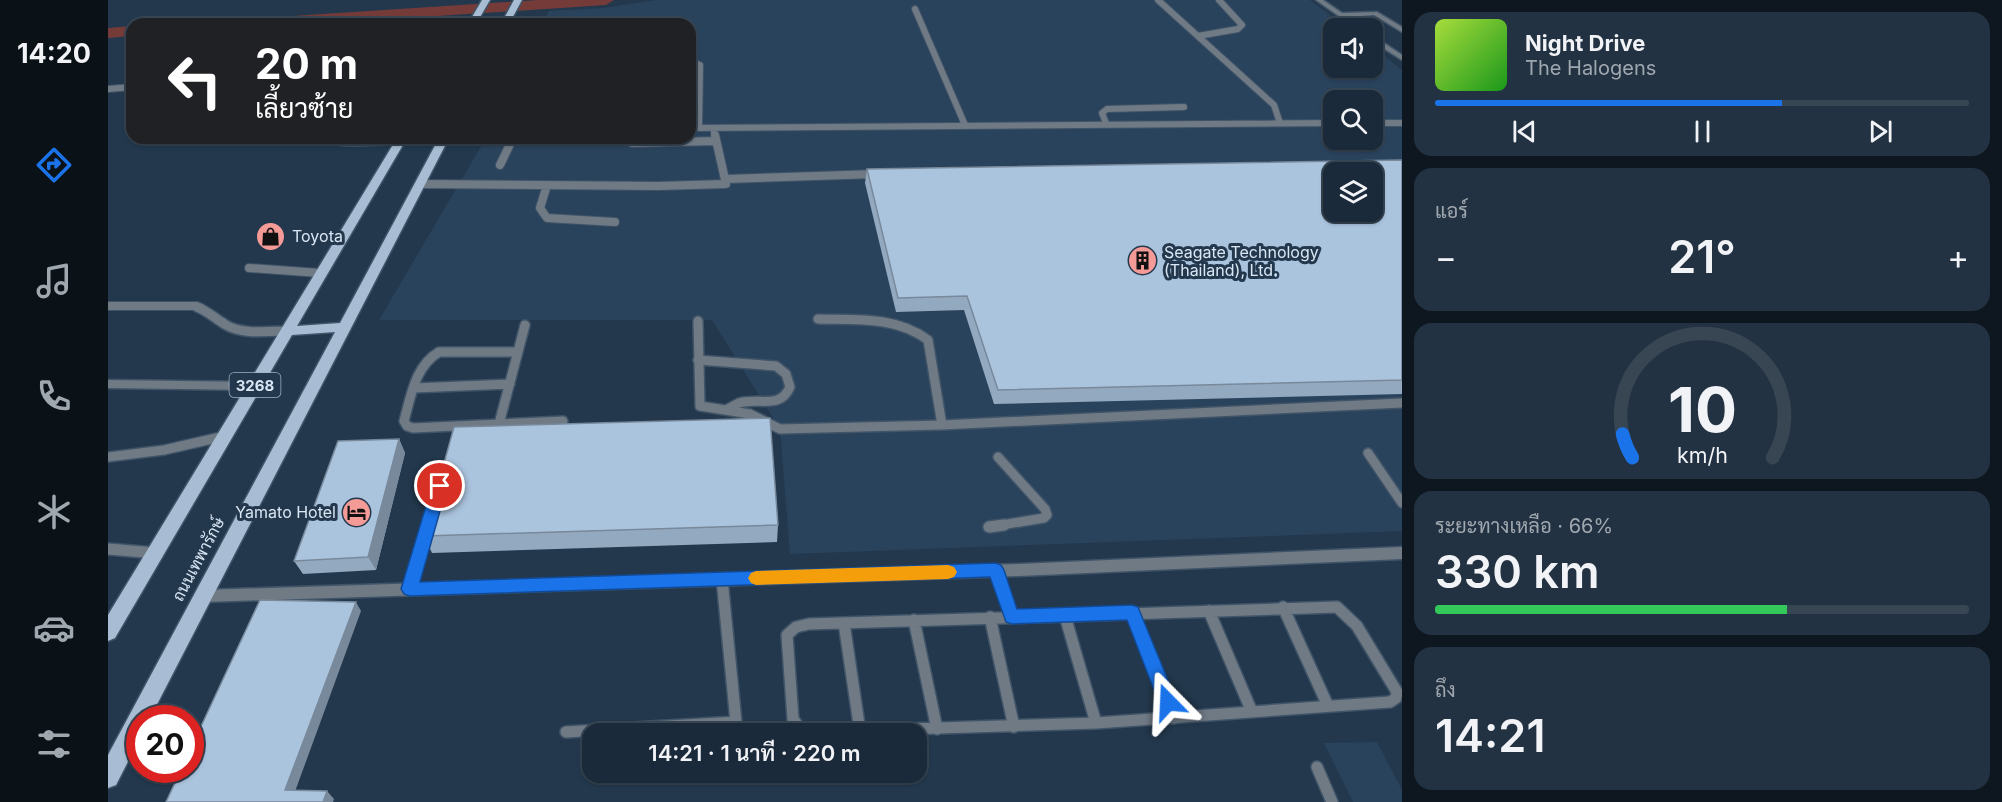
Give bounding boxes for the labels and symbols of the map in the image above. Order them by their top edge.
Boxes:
shop icon: Toyota [255,220,287,252]
place label: Toyota [292,226,343,246]
place label: Seagate Technology (Thailand), Ltd. [1164,242,1319,280]
building icon: Seagate Technology (Thailand), Ltd. [1127,245,1159,277]
road number: 3268 [230,373,280,397]
pin [414,460,465,511]
hotel icon: Yamato Hotel [341,496,373,528]
place label: Yamato Hotel [235,502,336,522]
street label: ถนนเทพารักษ์ [166,513,229,604]
position arrow [1136,670,1200,734]
speed limit sign: 20 [126,705,204,783]

